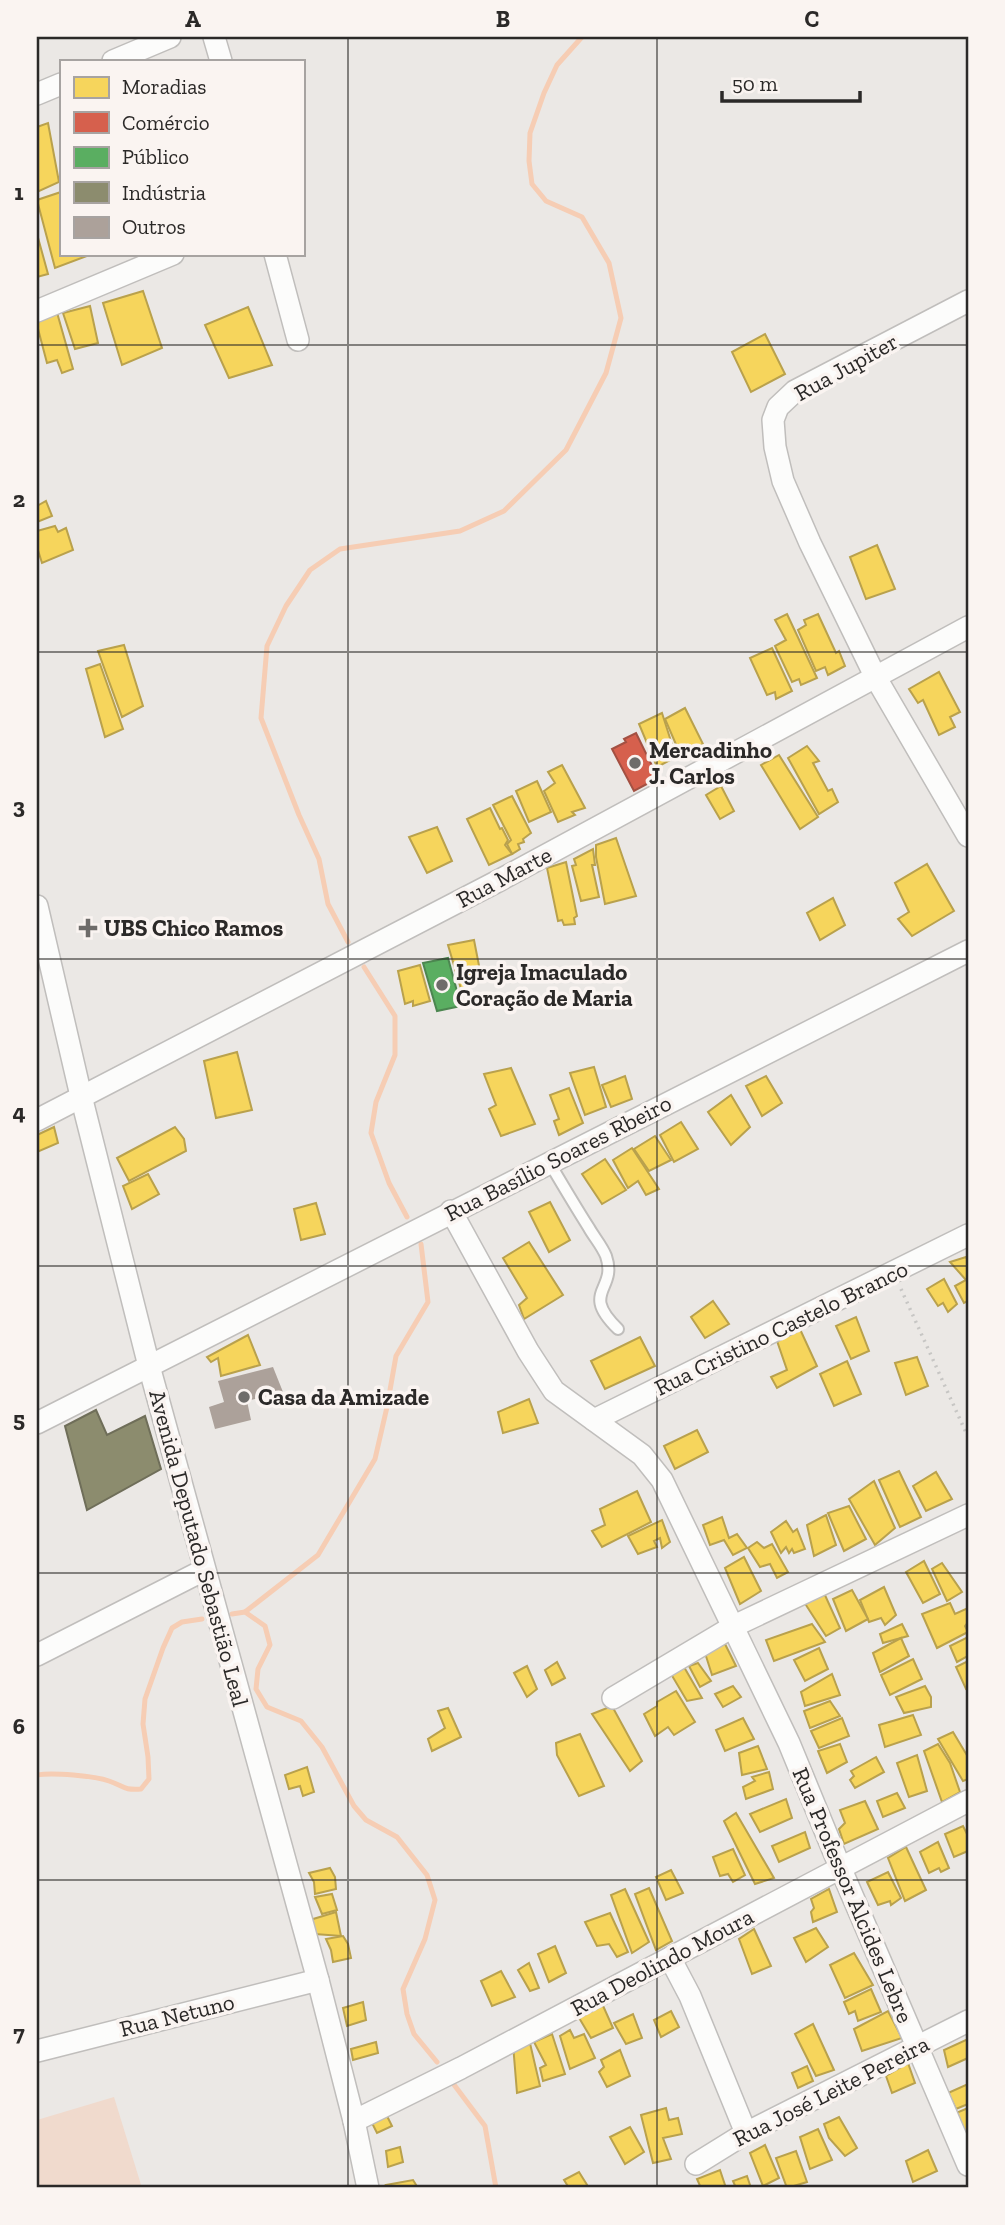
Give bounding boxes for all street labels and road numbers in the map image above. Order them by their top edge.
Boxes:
street label: Rua Jupiter [789,327,903,407]
street label: Rua Marte [452,840,556,914]
street label: Rua Basílio Soares Rbeiro [440,1089,676,1227]
street label: Rua Cristino Castelo Branco [650,1254,912,1402]
street label: Avenida Deputado Sebastião Leal [143,1387,255,1709]
street label: Rua Professor Alcides Lebre [786,1763,920,2027]
street label: Rua Deolindo Moura [566,1902,758,2022]
street label: Rua Netuno [117,1987,237,2043]
street label: Rua José Leite Pereira [728,2029,934,2153]

